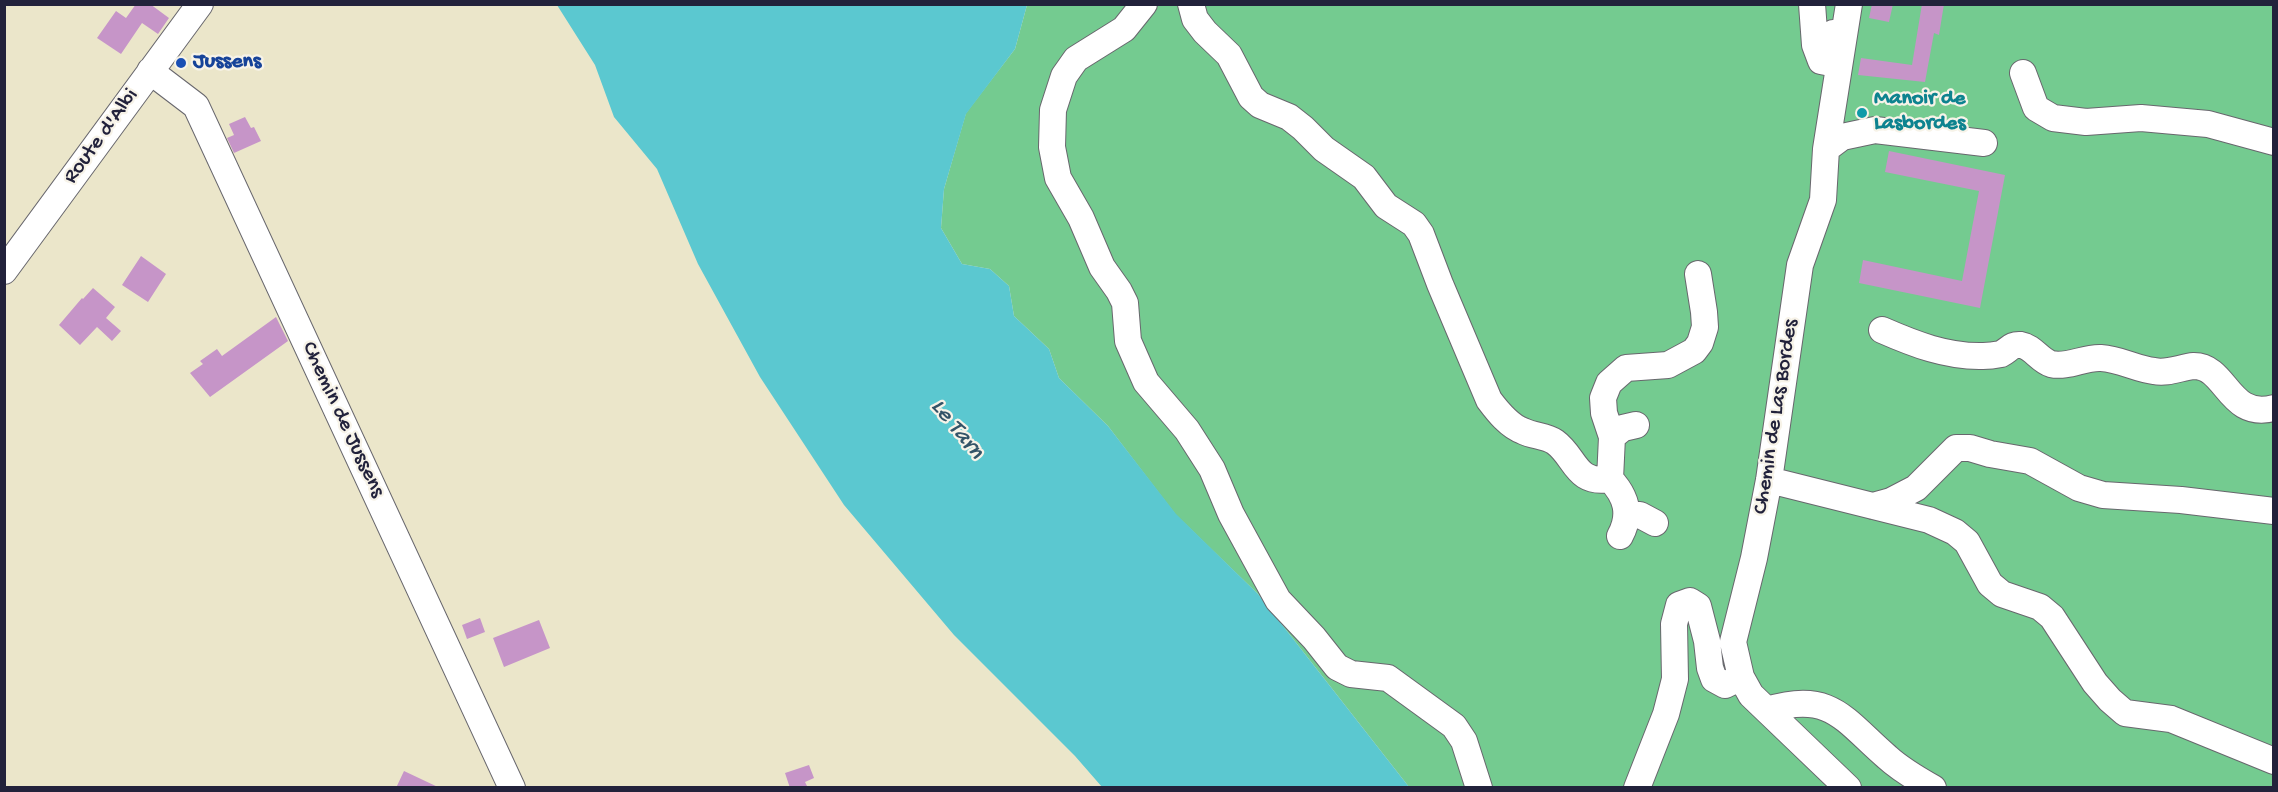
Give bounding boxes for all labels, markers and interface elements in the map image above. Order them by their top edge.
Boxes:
place label: Jussens [193,50,261,76]
marker: Jussens [174,56,188,70]
street label: Route d'Albi [59,84,145,190]
place label: Manoir de Lasbordes [1874,87,1966,138]
marker: Manoir de Lasbordes [1855,106,1869,120]
street label: Chemin de Las Bordes [1749,318,1805,516]
street label: Chemin de Jussens [294,338,390,502]
water label: Le Tarn [923,394,989,466]

